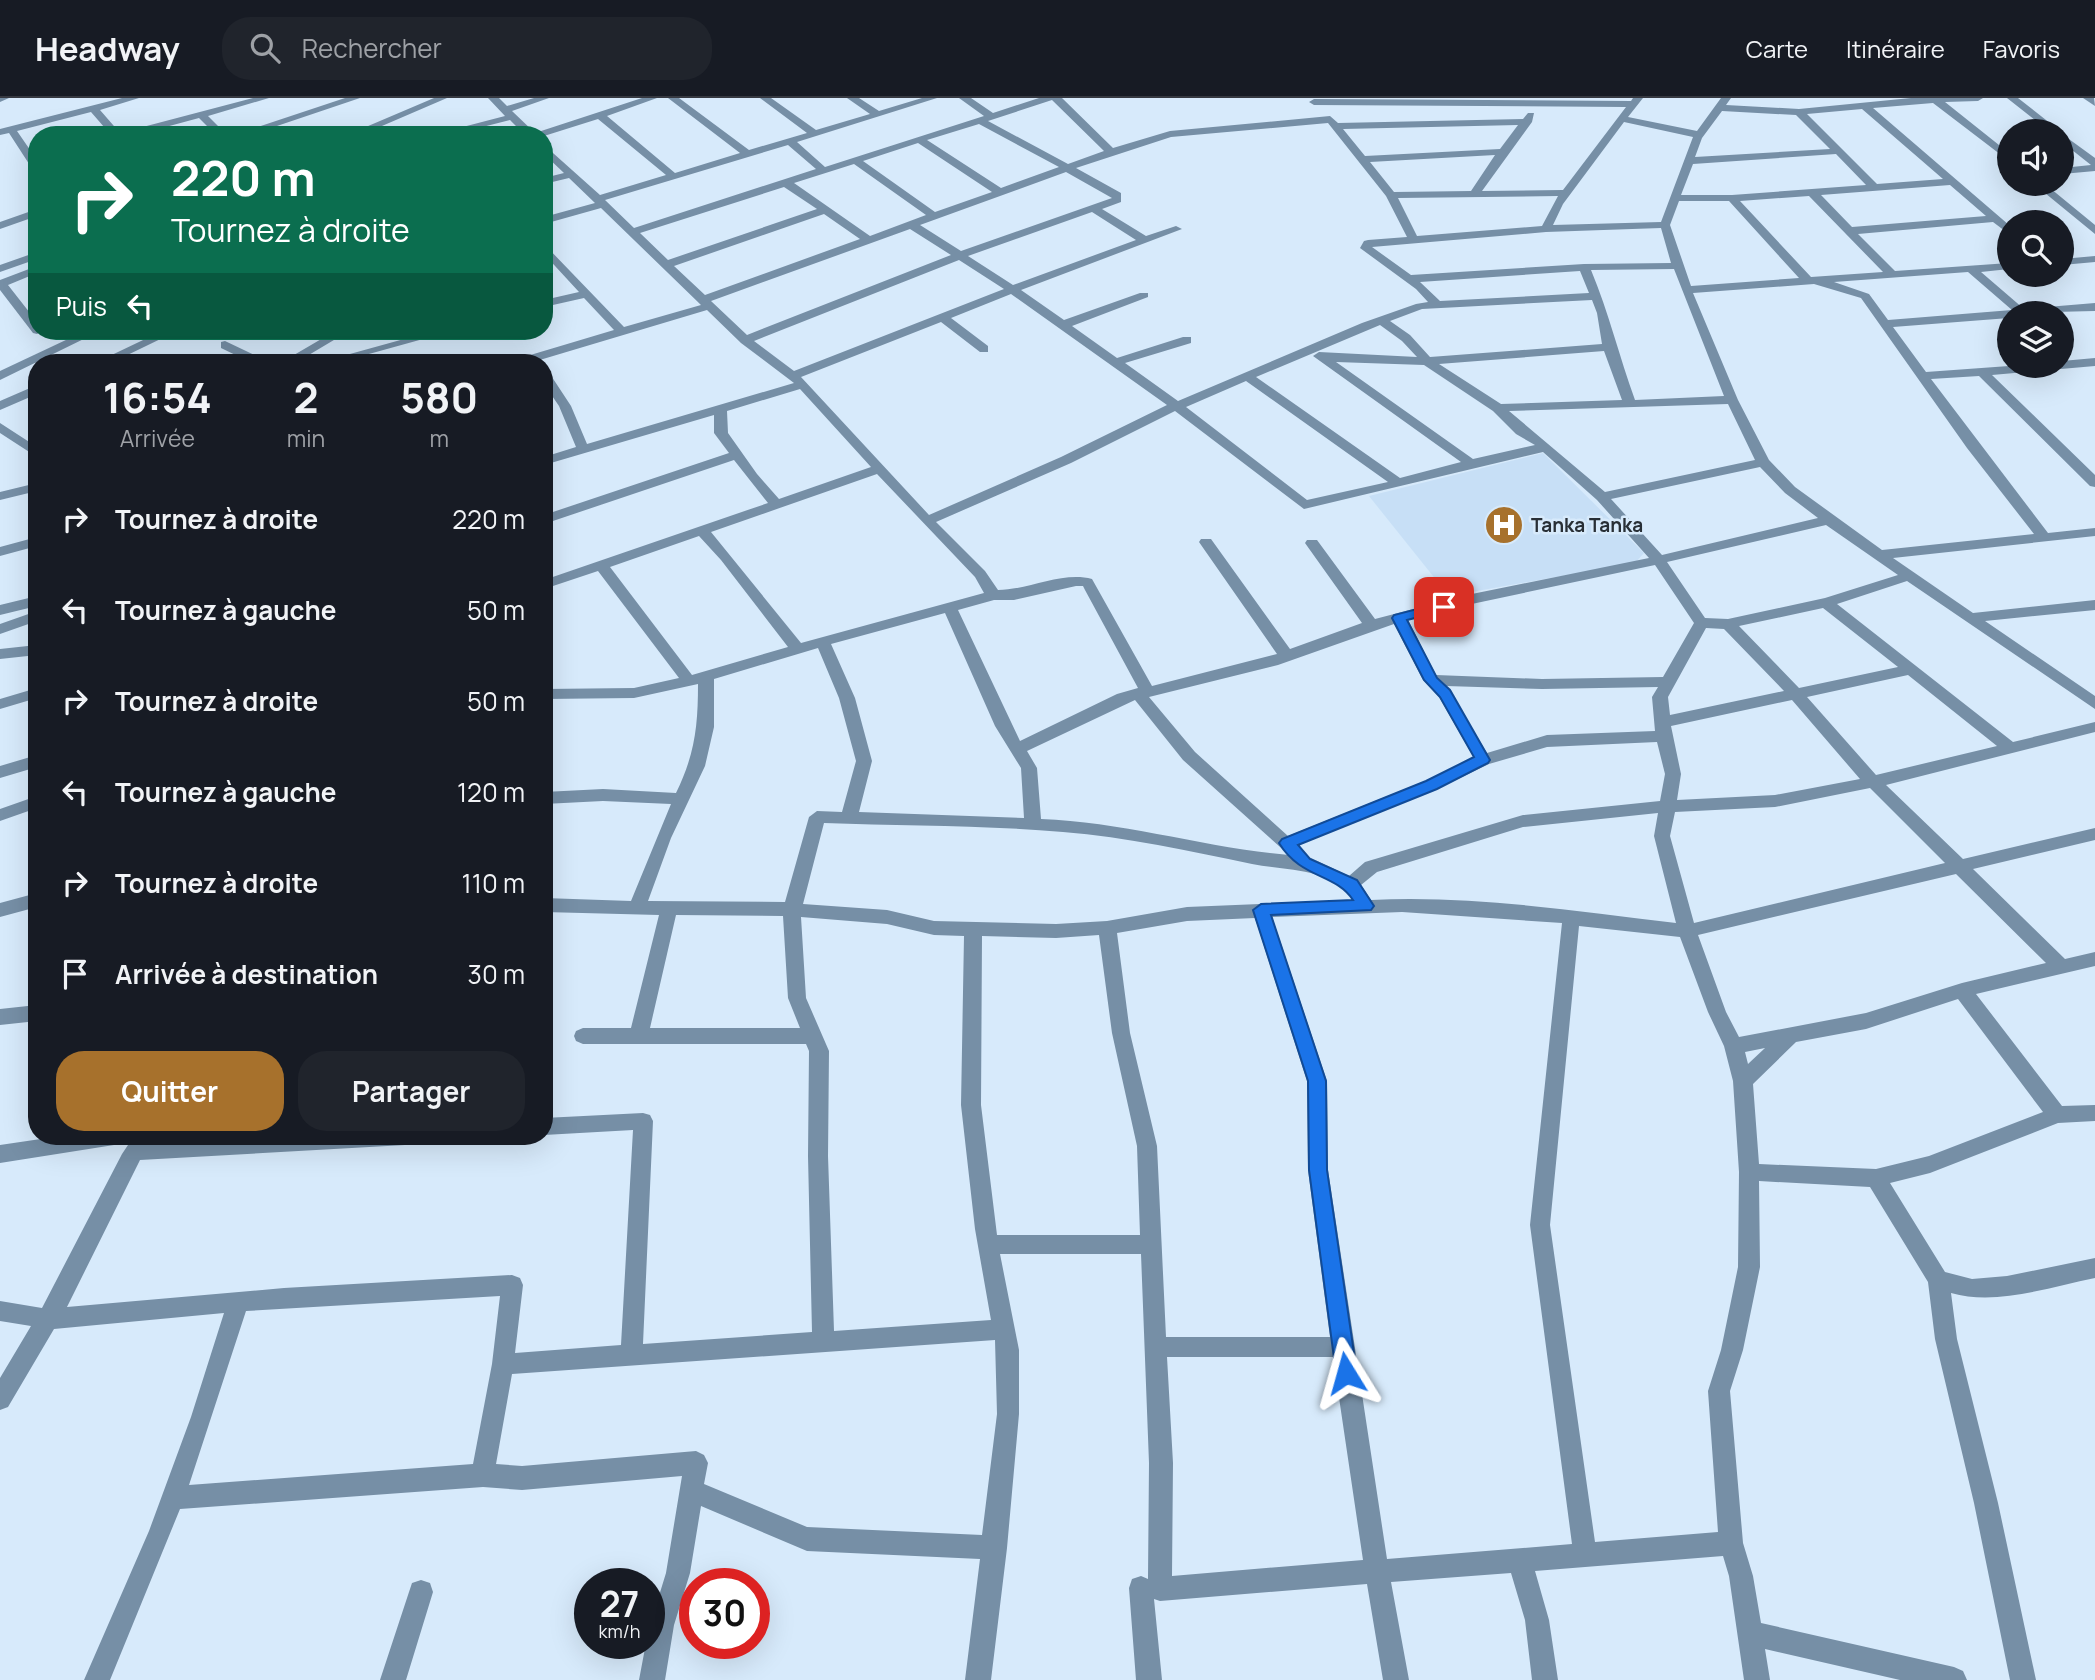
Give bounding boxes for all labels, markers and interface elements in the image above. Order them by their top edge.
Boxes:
search box [222,17,712,80]
text: Headway [35,26,180,71]
icon: search [246,29,284,67]
text: Rechercher [302,30,442,66]
text: Carte [1746,32,1808,65]
text: Itinéraire [1846,32,1945,65]
text: Favoris [1983,32,2060,65]
map controls [1997,119,2074,378]
button: sound [1997,119,2074,196]
text: 220 m [171,144,315,211]
icon: right [56,154,147,245]
text: Tournez à droite [171,208,410,252]
button: search [1997,210,2074,287]
icon: left [121,287,159,325]
text: Puis [56,288,107,324]
button: layers [1997,301,2074,378]
text: 16:54 [103,368,212,426]
text: 2 [294,368,319,426]
text: 580 [400,368,478,426]
text: Arrivée [120,422,195,454]
text: min [287,422,325,454]
text: m [429,422,449,454]
icon: right [56,500,94,538]
text: Tournez à droite [115,501,318,537]
text: 220 m [452,501,525,537]
hospital icon: Tanka Tanka [1483,504,1525,546]
place label: Tanka Tanka [1531,512,1643,538]
pin [1414,577,1474,637]
icon: arrive [1425,588,1463,626]
icon: left [56,591,94,629]
text: Tournez à gauche [115,592,336,628]
text: 50 m [467,592,525,628]
icon: right [56,682,94,720]
text: Tournez à droite [115,683,318,719]
text: 50 m [467,683,525,719]
icon: left [56,773,94,811]
text: Tournez à gauche [115,774,336,810]
text: 120 m [457,774,525,810]
icon: right [56,864,94,902]
text: Tournez à droite [115,865,318,901]
text: 110 m [462,865,525,901]
icon: arrive [56,955,94,993]
text: Arrivée à destination [115,956,378,992]
text: 30 m [468,956,525,992]
button: Quitter [56,1051,284,1131]
button: Partager [298,1051,525,1131]
position arrow [1309,1336,1383,1410]
speed limit sign: 30 [679,1568,770,1659]
text: 27 [600,1580,639,1628]
text: km/h [599,1619,640,1643]

